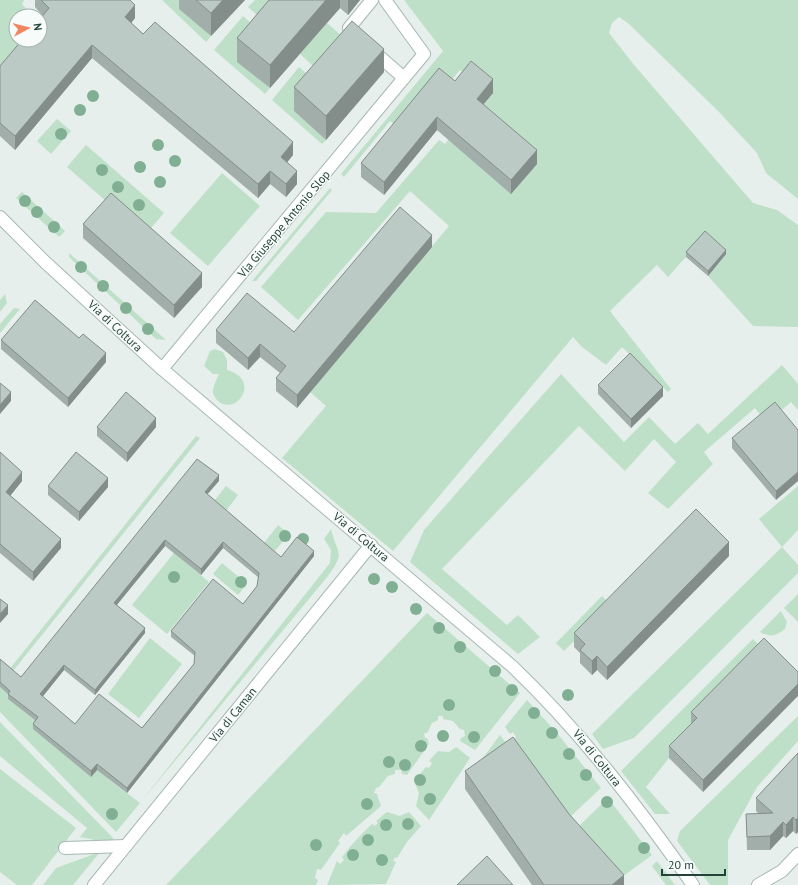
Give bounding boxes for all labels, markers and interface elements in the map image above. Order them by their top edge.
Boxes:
north arrow [8,8,48,48]
text: N [31,22,45,31]
street label: Via Giuseppe Antonio Slop [234,167,333,281]
street label: Via di Coltura [84,296,146,355]
street label: Via di Coltura [329,508,393,565]
street label: Via di Caman [205,684,260,746]
street label: Via di Coltura [569,725,625,789]
scale bar [662,851,725,877]
text: 20 m [668,857,694,872]

